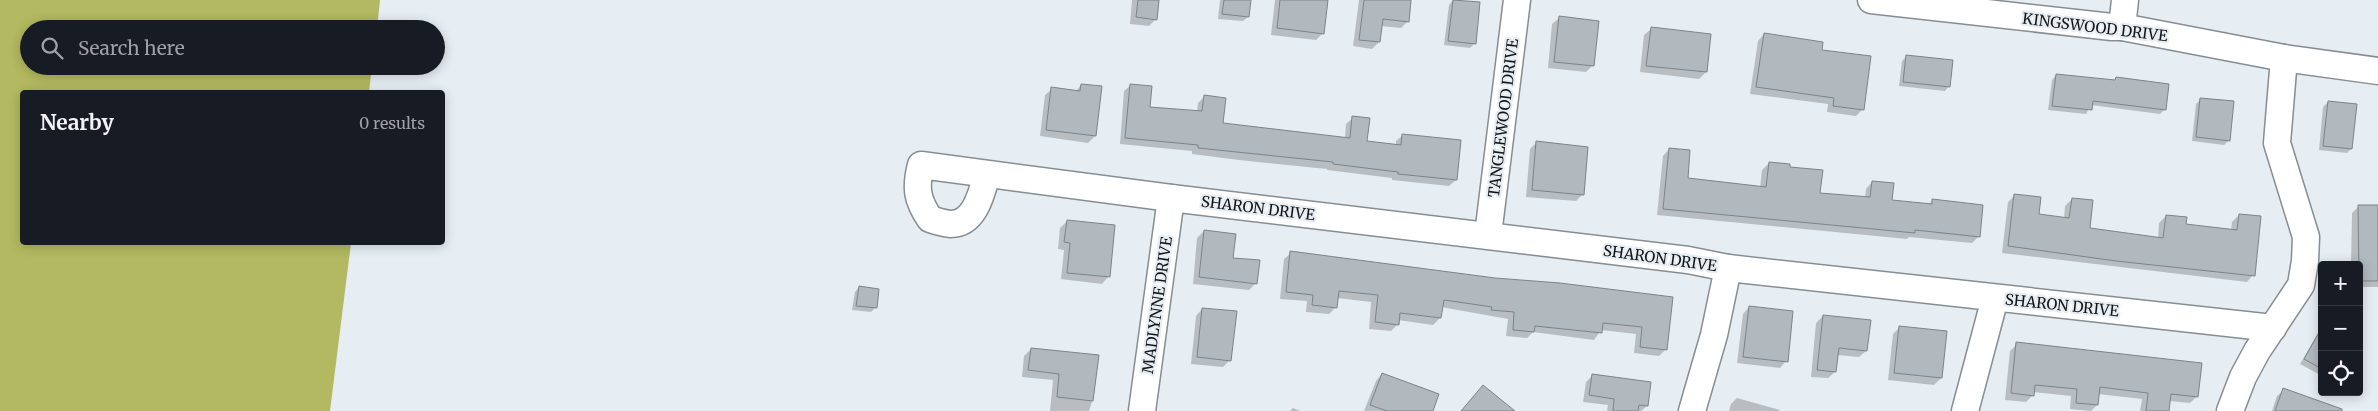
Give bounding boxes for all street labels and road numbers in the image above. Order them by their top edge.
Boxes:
street label: KINGSWOOD DRIVE [2021,9,2169,45]
street label: TANGLEWOOD DRIVE [1484,37,1522,199]
street label: SHARON DRIVE [1200,192,1316,224]
street label: MADLYNNE DRIVE [1138,235,1176,375]
street label: SHARON DRIVE [1602,241,1718,275]
street label: SHARON DRIVE [2004,290,2120,320]

